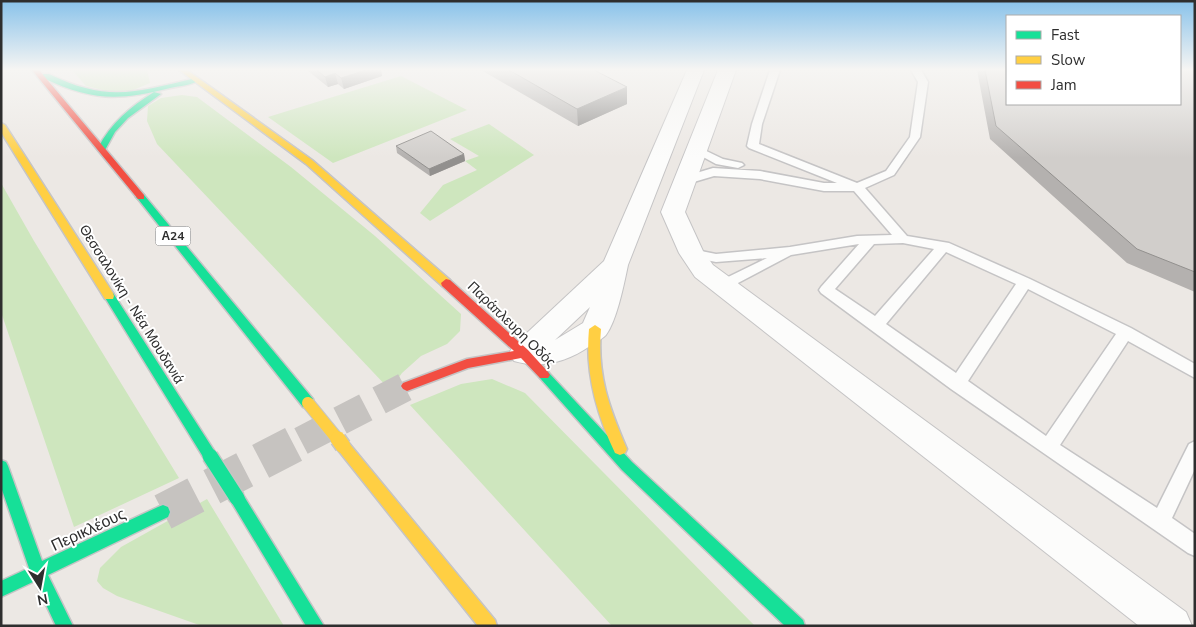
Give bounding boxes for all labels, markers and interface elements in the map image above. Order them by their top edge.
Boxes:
legend [1006,15,1181,105]
text: Fast [1051,25,1080,45]
text: Slow [1051,50,1086,70]
text: Jam [1050,75,1077,95]
street label: Θεσσαλονίκη - Νέα Μουδανιά [75,221,188,387]
road number: Α24 [156,227,190,246]
street label: Παράπλευρη Οδός [463,277,560,372]
street label: Περικλέους [48,503,130,557]
north arrow [15,562,65,612]
text: N [35,589,49,610]

